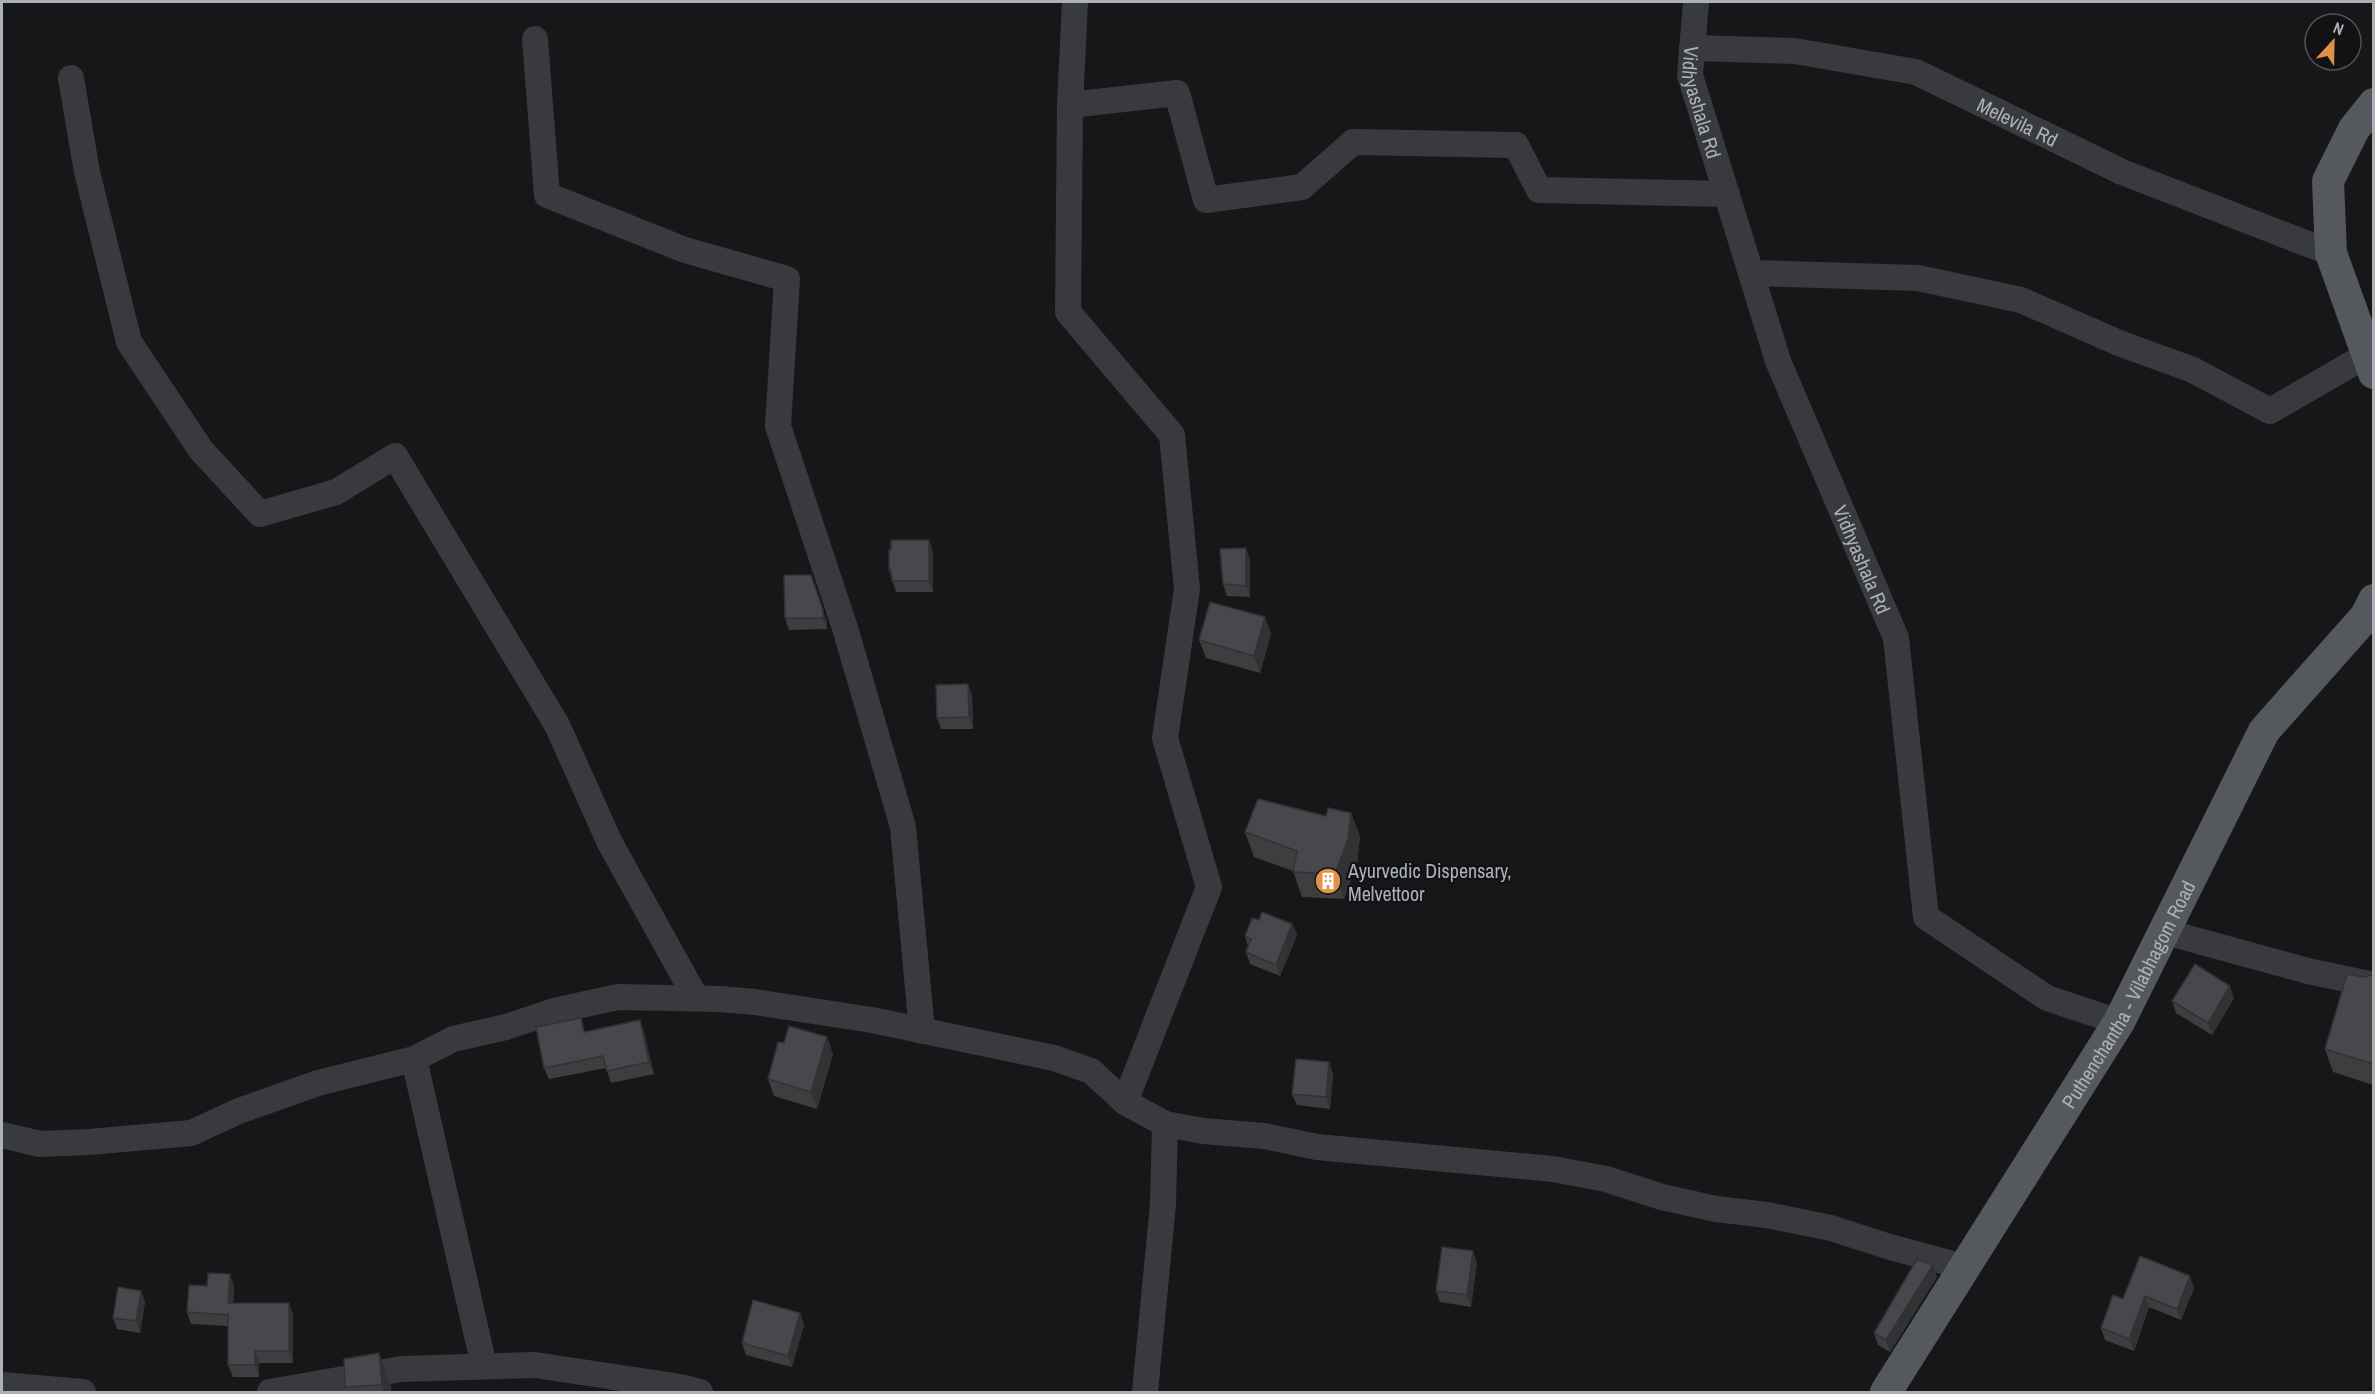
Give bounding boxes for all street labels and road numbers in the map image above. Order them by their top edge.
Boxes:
street label: Vidhyashala Rd [1676,45,1728,162]
street label: Melevila Rd [1973,90,2063,152]
street label: Vidhyashala Rd [1827,501,1898,618]
street label: Puthenchantha - Vilabhagom Road [2055,876,2201,1113]

